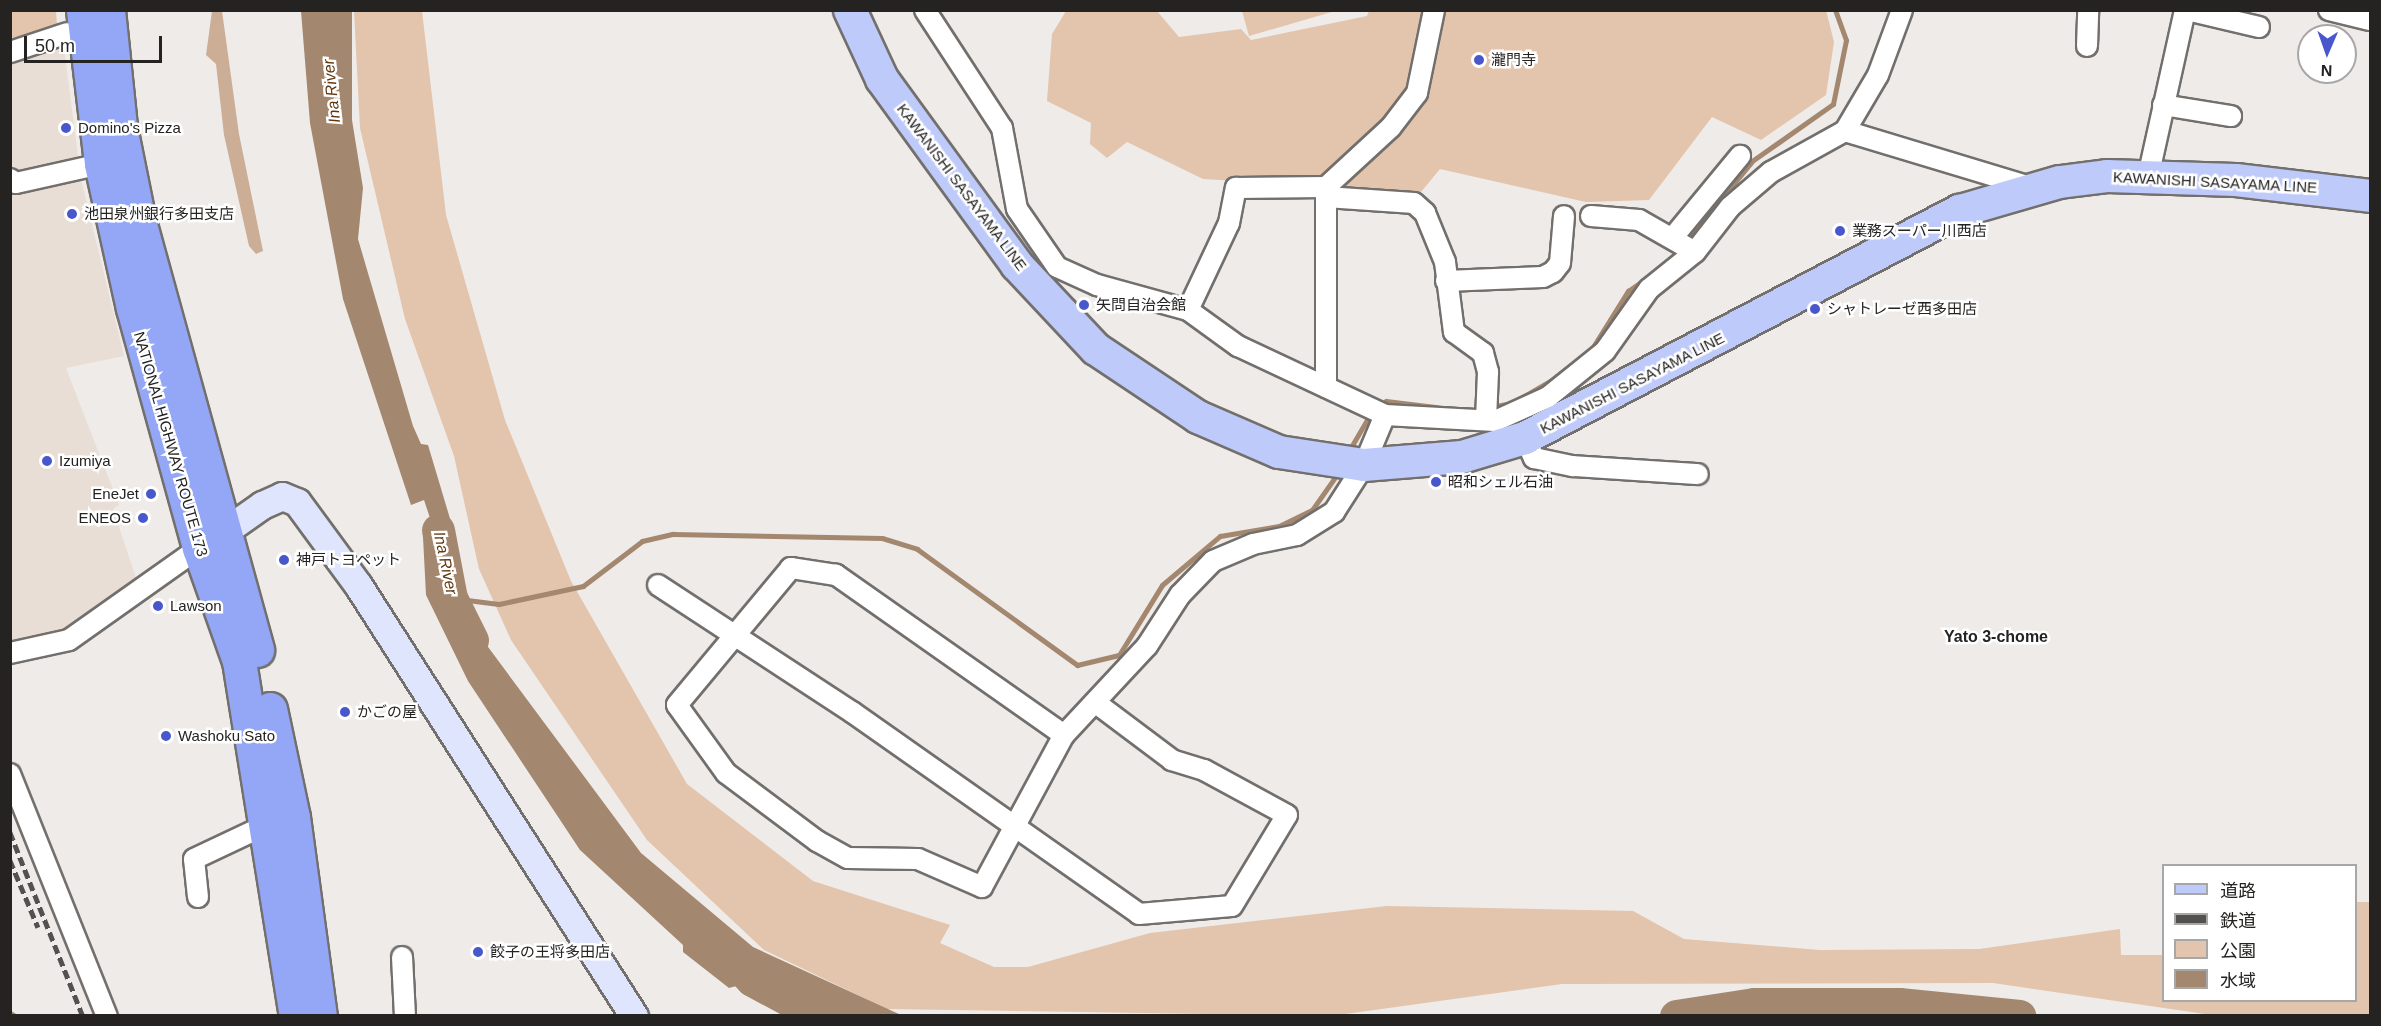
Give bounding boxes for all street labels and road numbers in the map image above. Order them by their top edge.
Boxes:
street label: KAWANISHI SASAYAMA LINE [893,100,1031,274]
street label: KAWANISHI SASAYAMA LINE [2112,168,2318,196]
street label: KAWANISHI SASAYAMA LINE [1537,328,1727,438]
street label: NATIONAL HIGHWAY ROUTE 173 [130,329,212,559]

